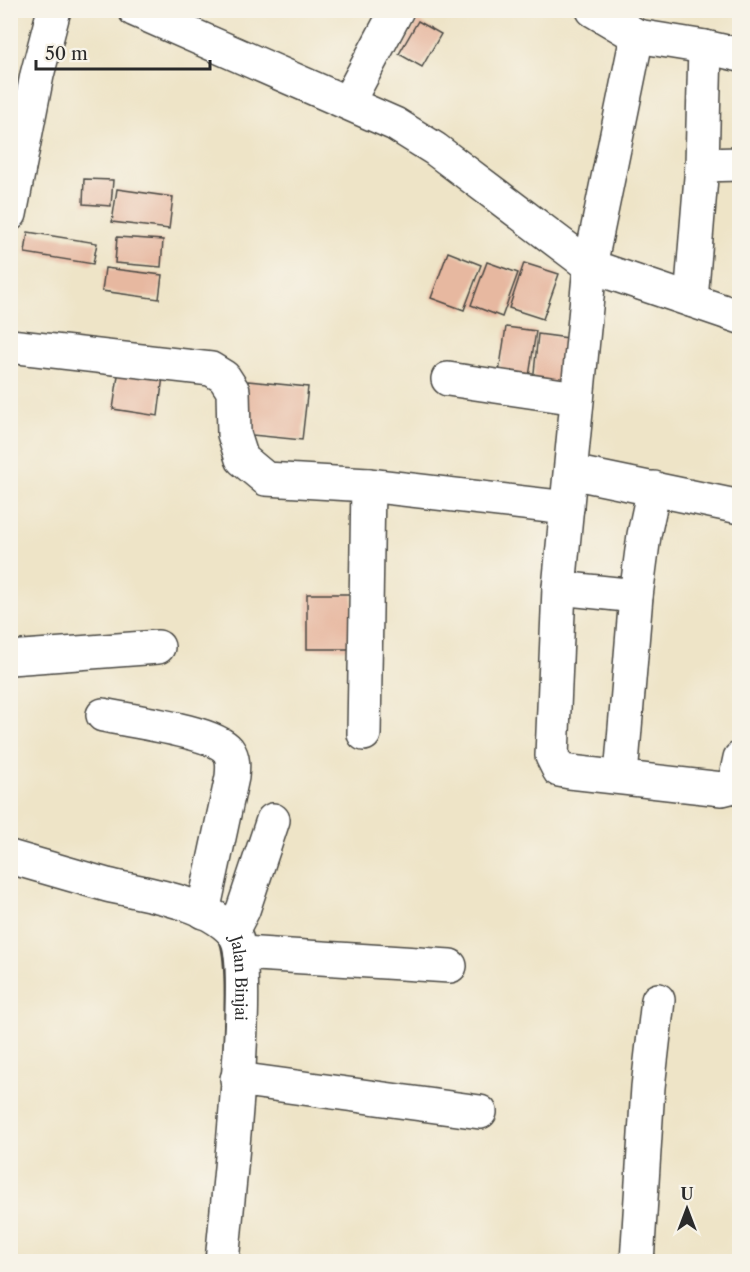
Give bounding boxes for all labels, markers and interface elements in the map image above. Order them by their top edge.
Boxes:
scale bar [36,33,210,71]
text: 50 m [45,43,88,65]
street label: Jalan Binjai [225,930,252,1021]
north arrow [657,1179,717,1239]
text: U [681,1184,694,1204]

